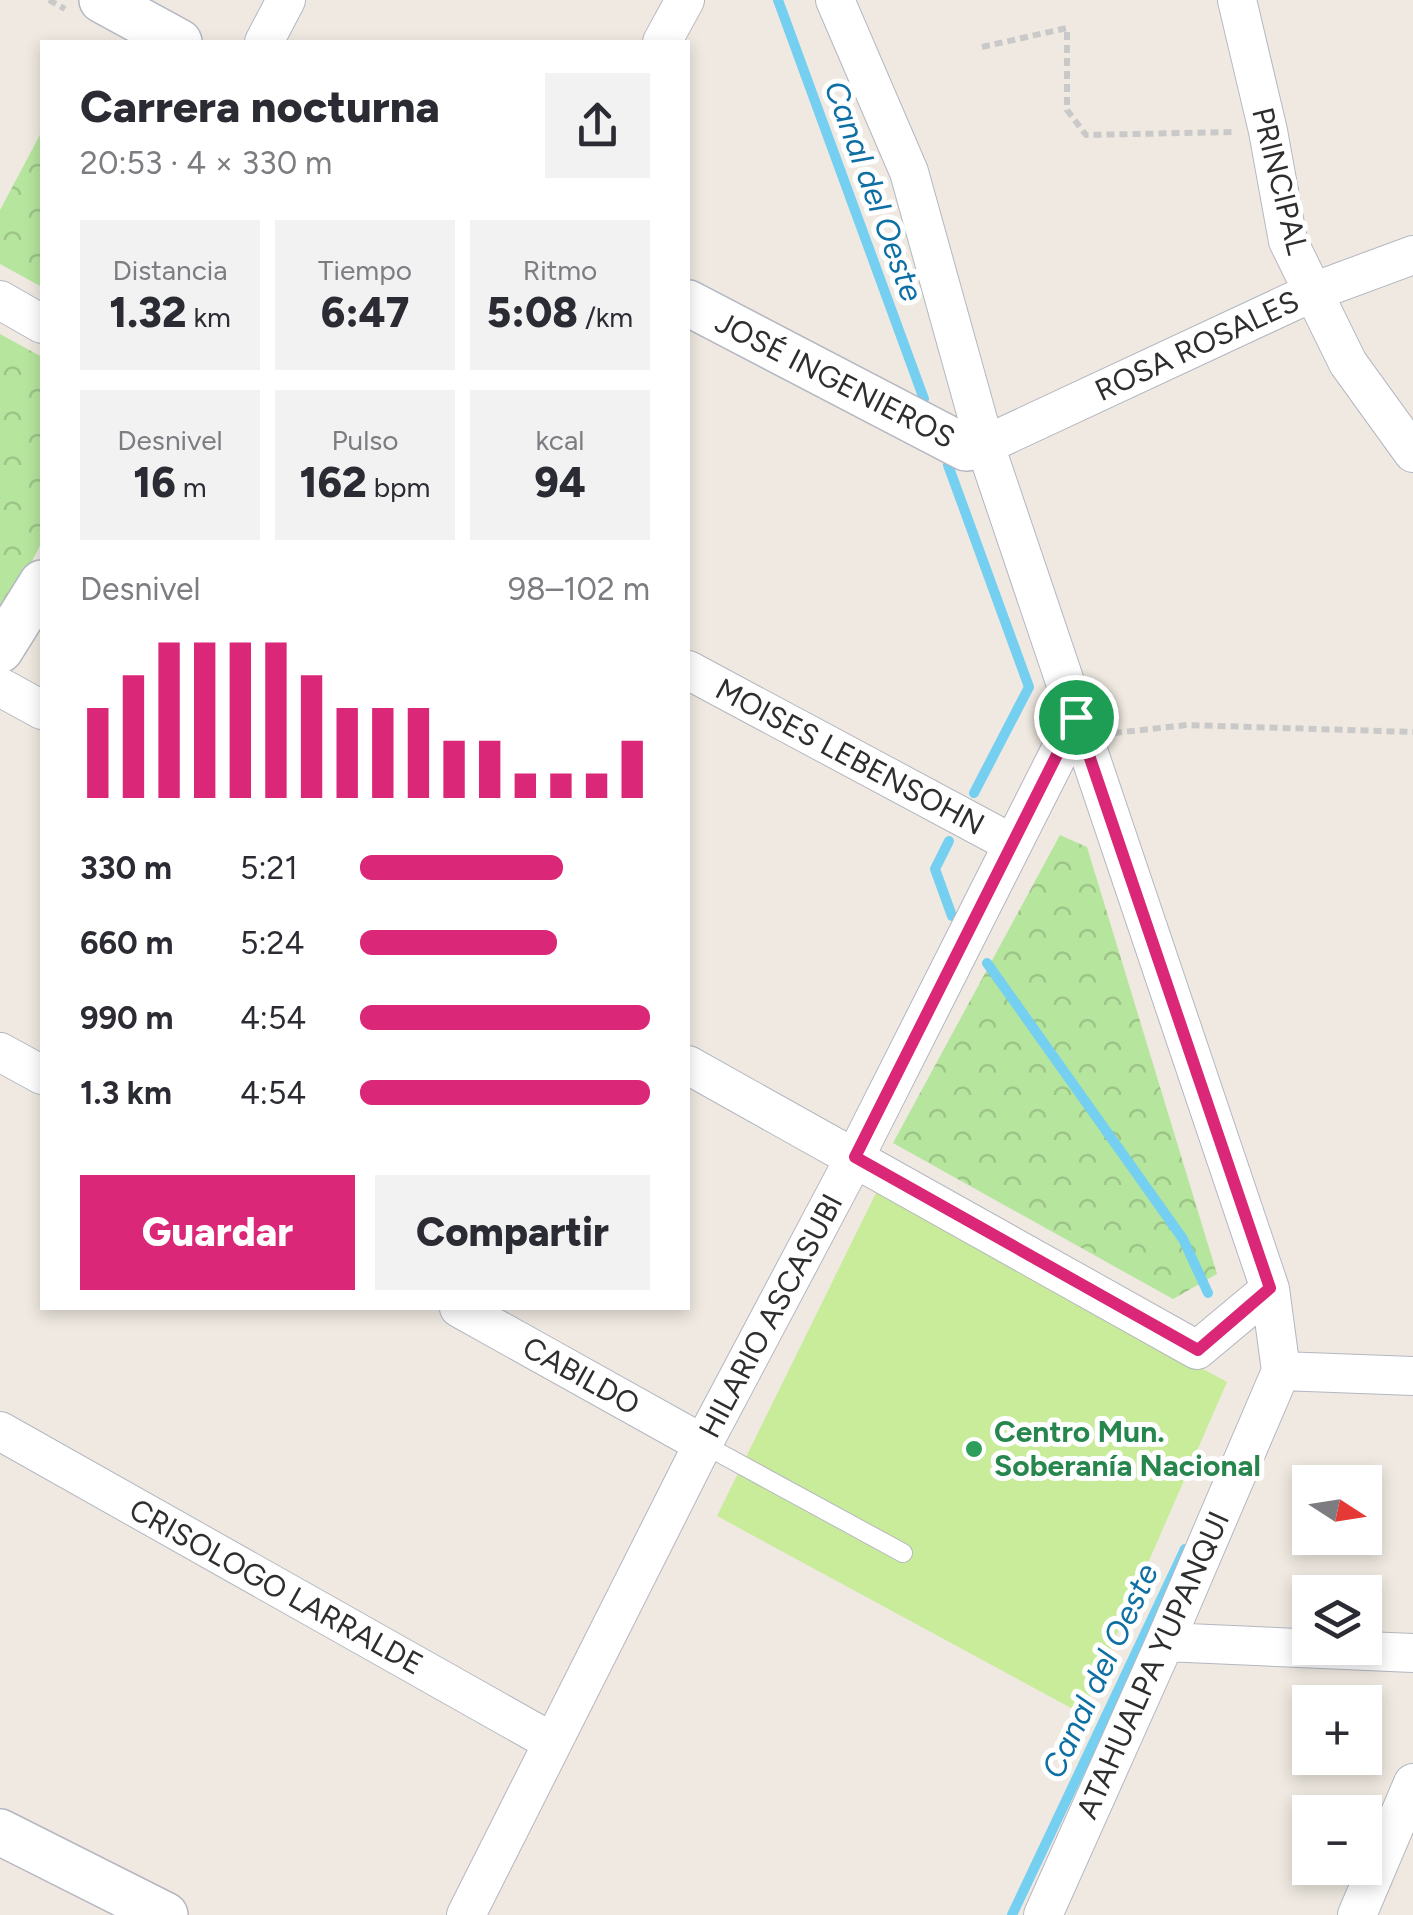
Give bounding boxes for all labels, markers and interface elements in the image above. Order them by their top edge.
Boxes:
button: share [545,73,650,178]
water label: Canal del Oeste [816,75,932,307]
text: Carrera nocturna [80,79,440,133]
street label: PRINCIPAL [1244,103,1317,259]
text: 20:53 · 4 × 330 m [80,144,332,182]
text: Distancia [112,253,228,287]
text: Tiempo [318,253,412,287]
text: Ritmo [523,253,597,287]
street label: ROSA ROSALES [1089,282,1305,409]
text: 1.32 [109,287,187,338]
text: 6:47 [321,287,409,338]
text: 5:08 [487,287,578,338]
text: km [187,300,231,334]
text: /km [578,300,633,334]
street label: JOSÉ INGENIEROS [709,303,961,456]
text: Desnivel [117,423,223,457]
text: Pulso [331,423,399,457]
text: kcal [536,423,584,457]
text: 16 [133,457,176,508]
text: 162 [300,457,367,508]
text: 94 [534,457,586,508]
text: m [176,470,207,504]
text: bpm [367,470,430,504]
text: Desnivel [80,570,200,608]
text: 98–102 m [508,570,650,608]
street label: MOISES LEBENSOHN [710,670,991,843]
pin [1034,675,1119,760]
icon: arrive [1049,690,1104,745]
text: 330 m [80,849,172,887]
text: 5:21 [240,849,298,887]
text: 660 m [80,924,173,962]
text: 5:24 [240,924,304,962]
text: 990 m [80,999,173,1037]
text: 4:54 [240,999,306,1037]
text: 1.3 km [80,1074,172,1112]
text: 4:54 [240,1074,306,1112]
button: Guardar [80,1175,355,1290]
button: Compartir [375,1175,650,1290]
street label: HILARIO ASCASUBI [691,1187,850,1444]
street label: CABILDO [516,1328,646,1423]
place label: Centro Mun. Soberanía Nacional [994,1413,1261,1484]
marker: Centro Mun. Soberanía Nacional [963,1438,985,1460]
north arrow [1292,1465,1382,1555]
map controls [1292,1465,1382,1885]
street label: CRISOLOGO LARRALDE [123,1490,429,1683]
street label: ATAHUALPA YUPANQUI [1068,1505,1237,1824]
water label: Canal del Oeste [1034,1558,1166,1784]
button: layers [1292,1575,1382,1665]
button: + [1292,1685,1382,1775]
button: − [1292,1795,1382,1885]

